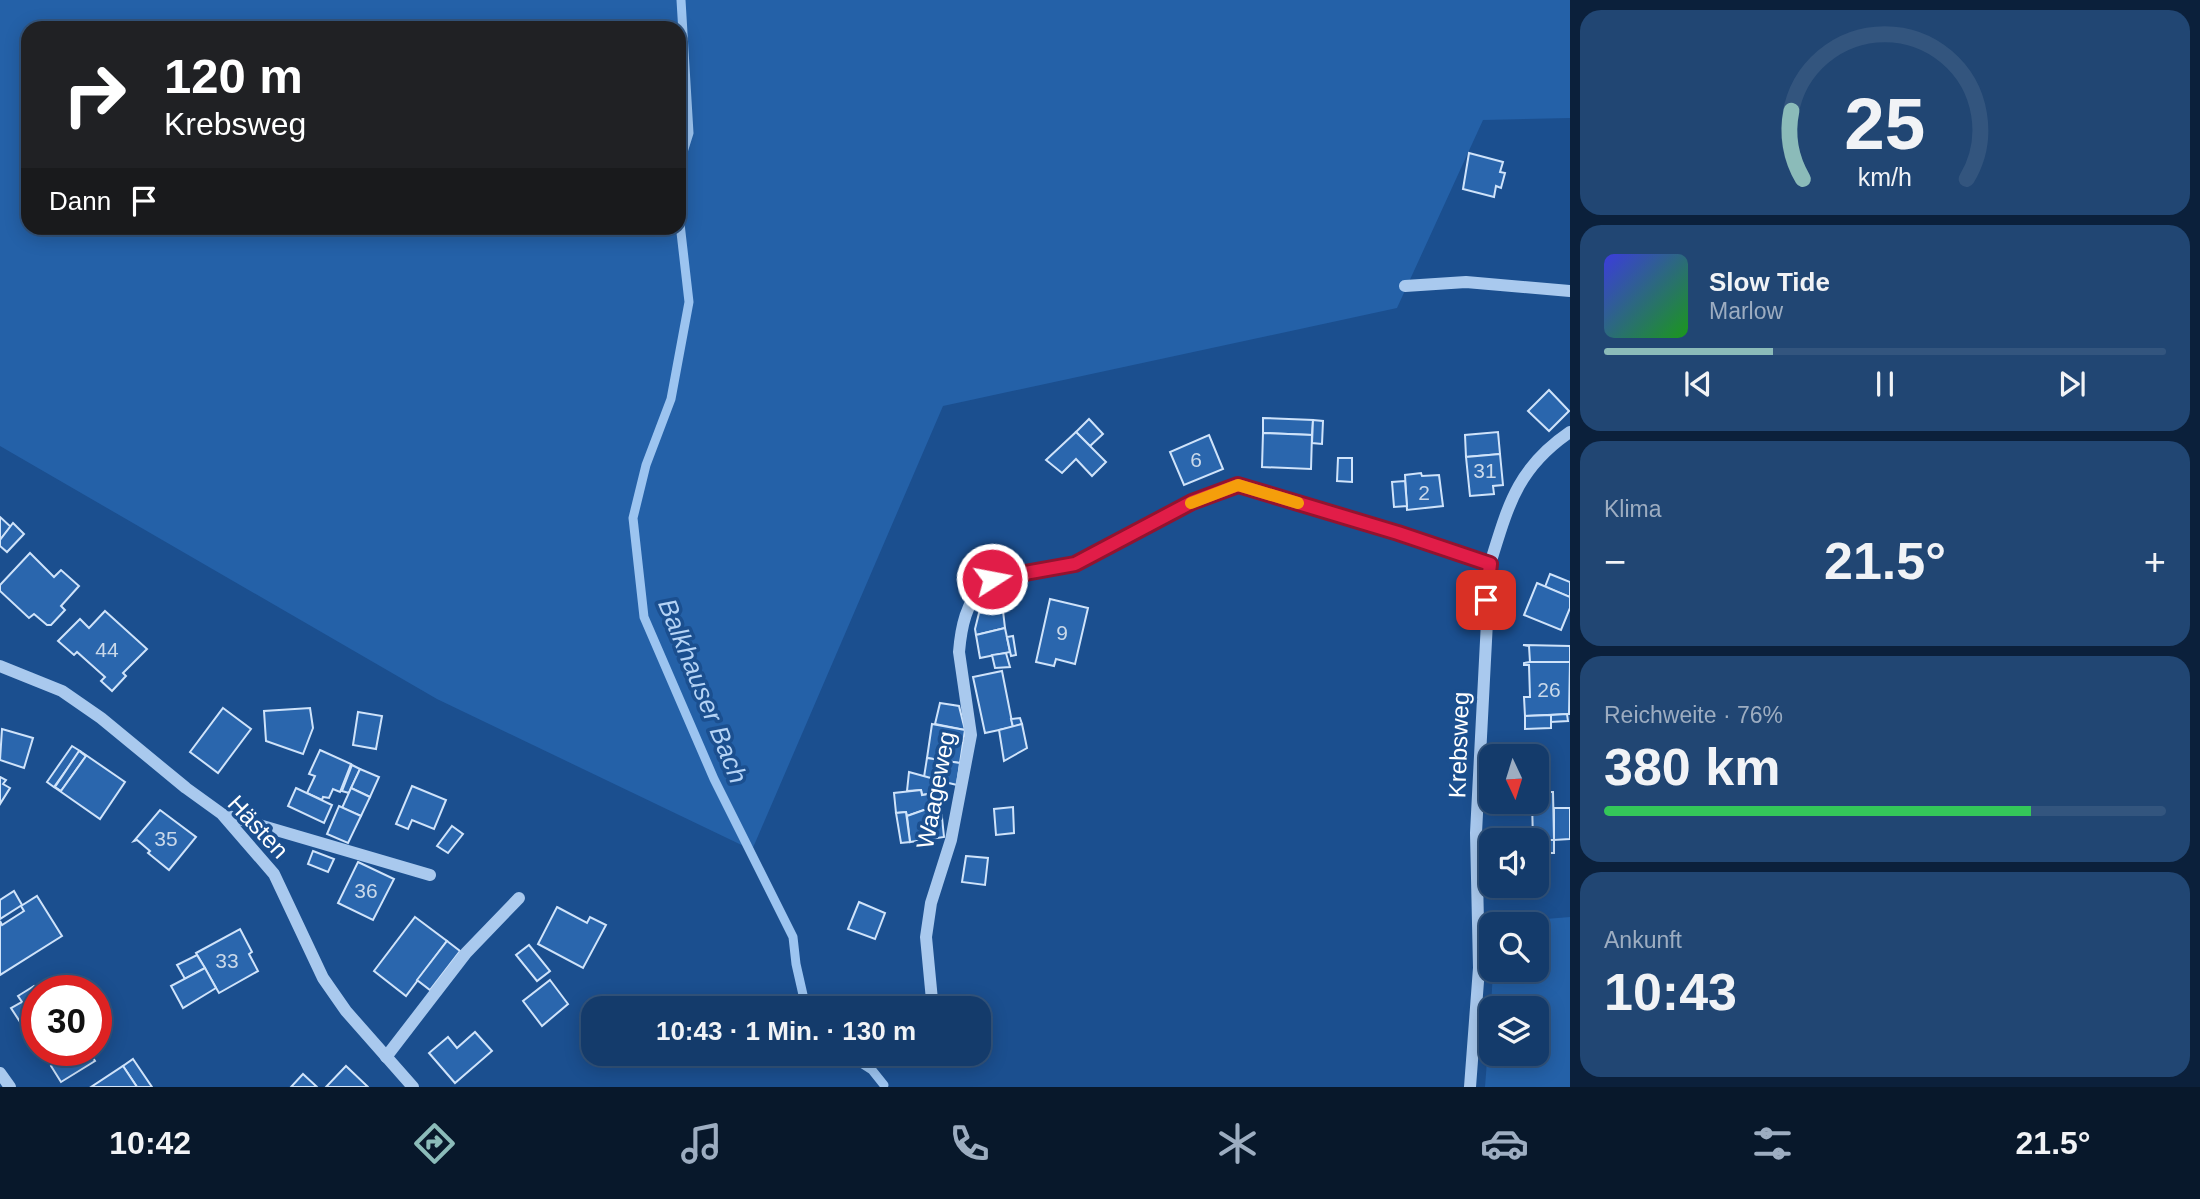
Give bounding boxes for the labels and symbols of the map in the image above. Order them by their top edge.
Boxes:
house number: 6 [1190,448,1202,471]
house number: 31 [1473,459,1497,482]
house number: 2 [1418,481,1430,504]
position arrow [955,542,1029,616]
pin [1456,570,1516,630]
water label: Balkhauser Bach [652,594,754,788]
house number: 9 [1056,621,1068,644]
house number: 44 [95,638,119,661]
house number: 26 [1537,678,1561,701]
street label: Krebsweg [1443,691,1474,799]
street label: Waageweg [911,729,960,851]
north arrow [1479,744,1549,814]
street label: Hästen [223,790,294,864]
house number: 35 [154,827,178,850]
house number: 36 [354,879,378,902]
house number: 33 [215,949,239,972]
speed limit sign: 30 [21,975,112,1066]

